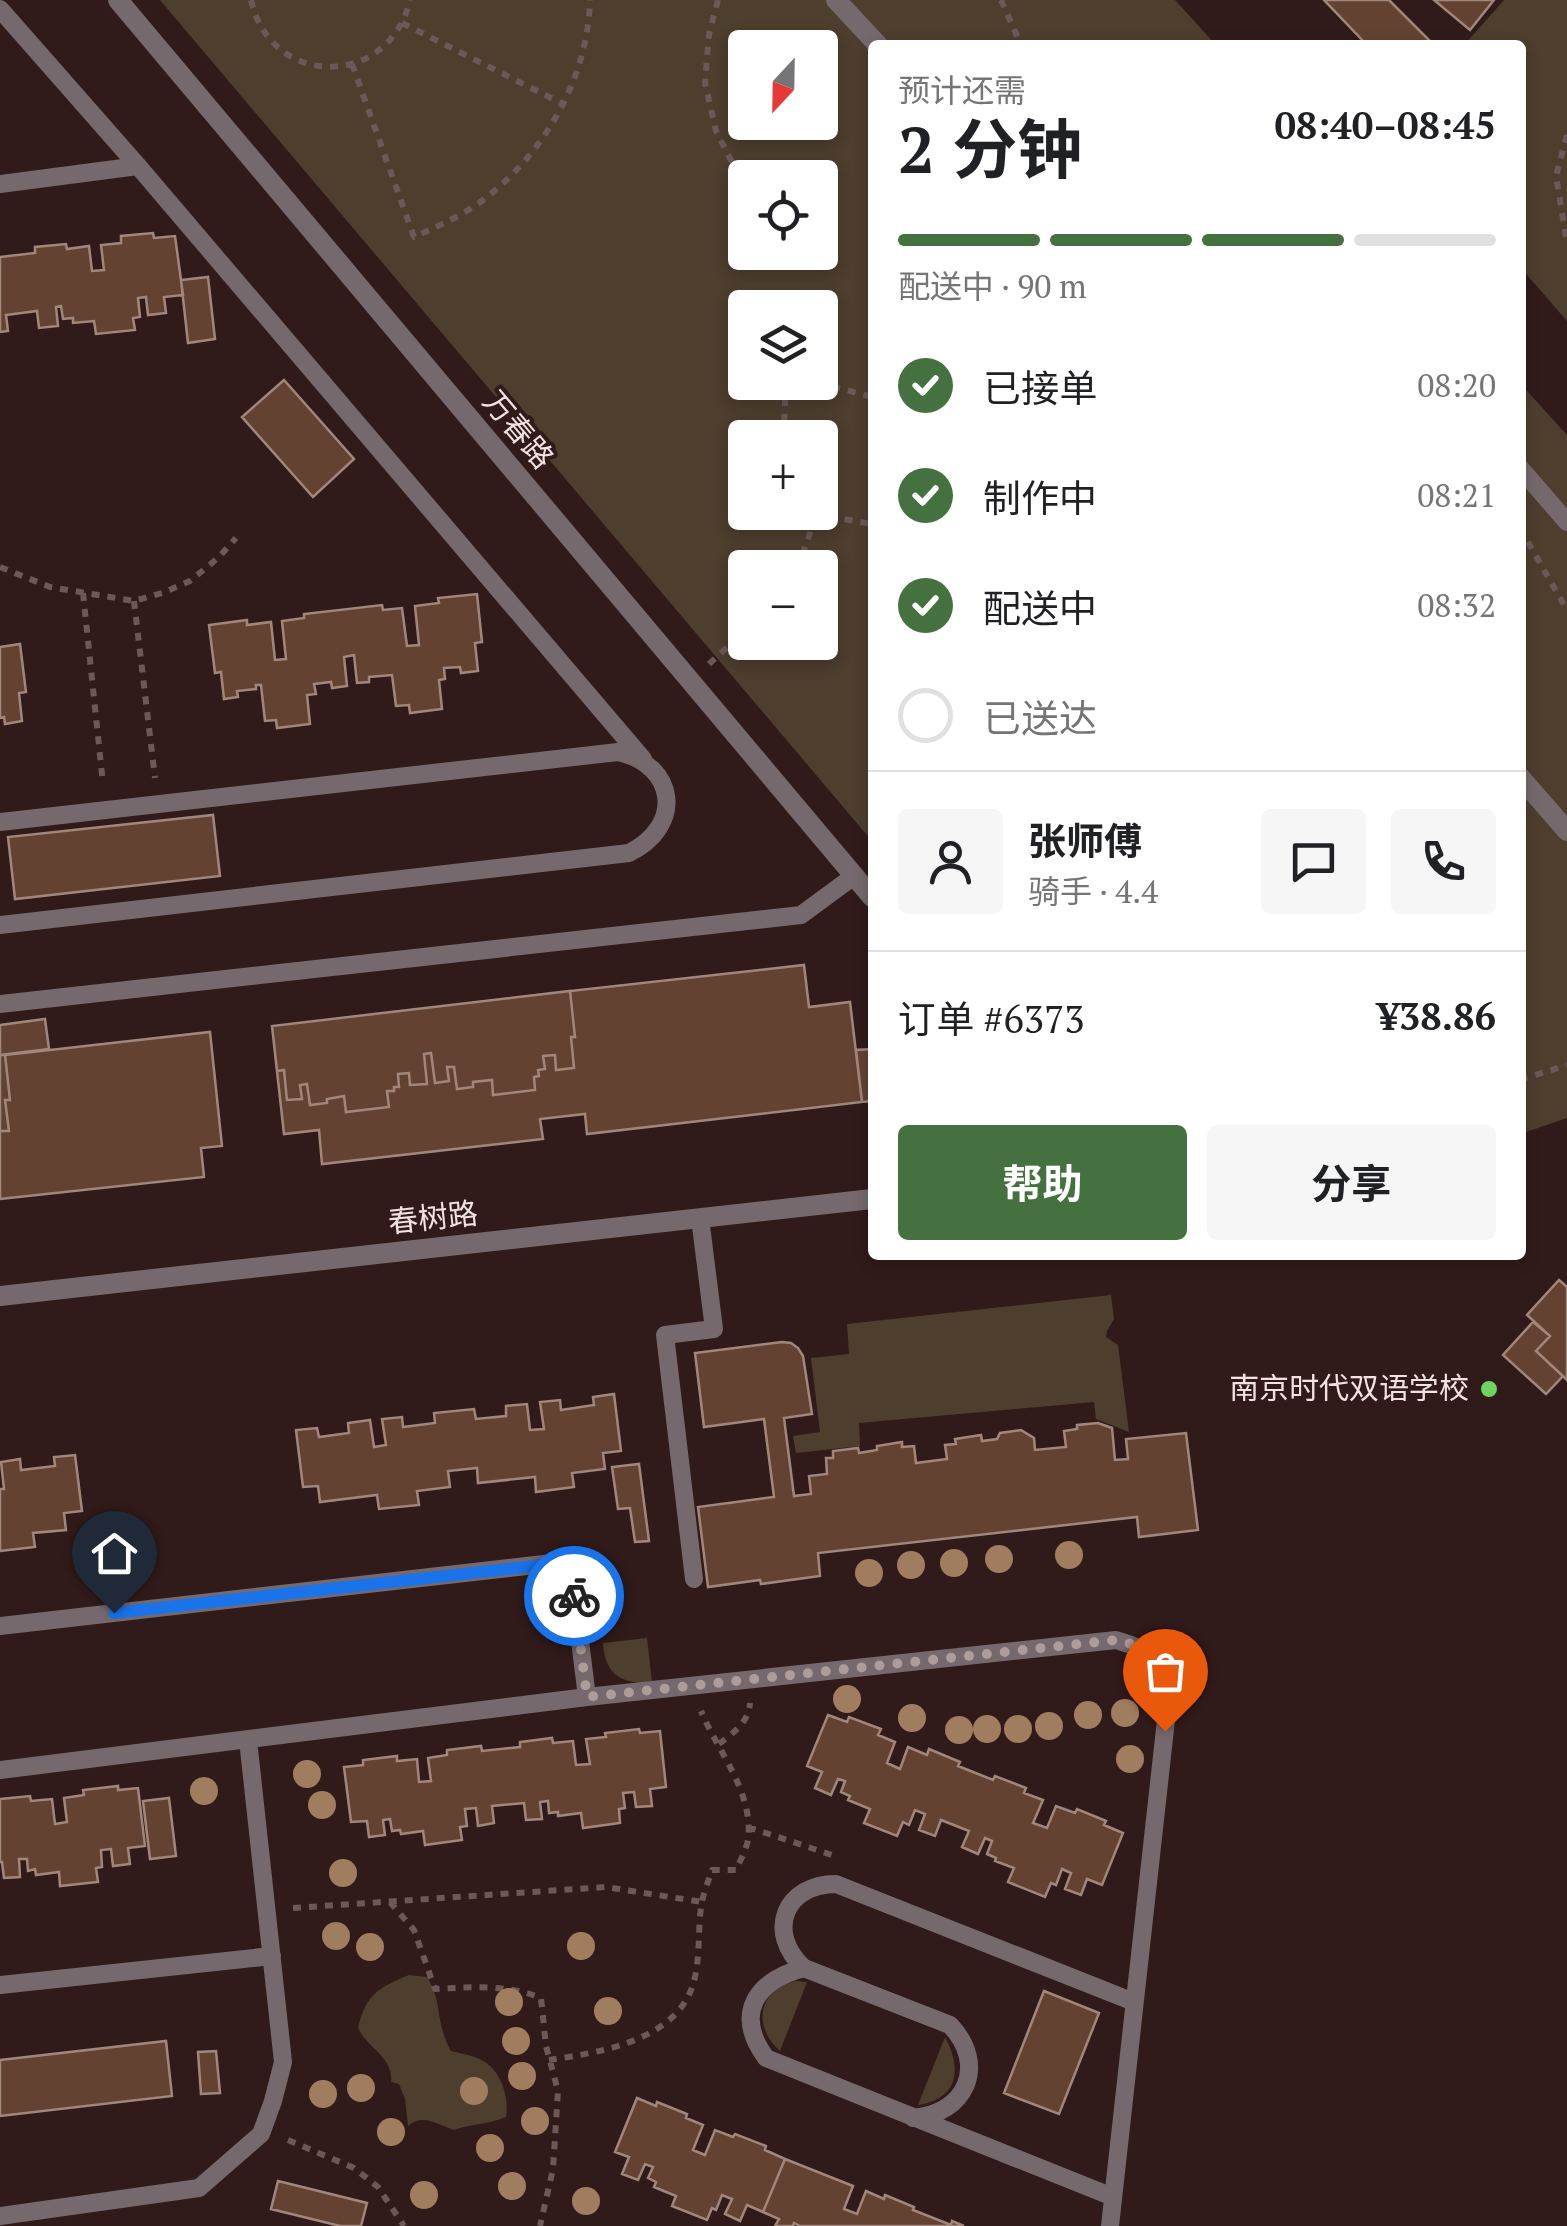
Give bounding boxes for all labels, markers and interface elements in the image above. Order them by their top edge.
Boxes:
north arrow [728,30,838,140]
map controls [728,30,838,660]
text: 预计还需 [898,69,1026,111]
text: 08:40–08:45 [1274,100,1496,150]
text: 2 分钟 [898,105,1082,192]
button: locate [728,160,838,270]
text: 配送中 · 90 m [898,265,1087,307]
button: layers [728,290,838,400]
icon: check [898,358,953,413]
text: 已接单 [983,363,1097,413]
text: 08:20 [1417,364,1496,406]
street label: 万春路 [475,382,563,477]
button: + [728,420,838,530]
icon: check [898,468,953,523]
text: 制作中 [983,473,1097,523]
text: 08:21 [1417,474,1496,516]
button: − [728,550,838,660]
icon: check [898,578,953,633]
text: 配送中 [983,583,1097,633]
text: 08:32 [1417,584,1496,626]
text: 已送达 [983,693,1097,743]
button: person [898,809,1003,914]
button: chat [1261,809,1366,914]
button: phone [1391,809,1496,914]
text: 张师傅 [1028,816,1142,866]
text: 骑手 · 4.4 [1028,870,1158,912]
text: ¥38.86 [1377,991,1496,1041]
text: 订单 #6373 [898,994,1085,1044]
button: 帮助 [898,1125,1187,1240]
button: 分享 [1207,1125,1496,1240]
street label: 春树路 [386,1192,480,1242]
place label: 南京时代双语学校 [1229,1368,1469,1408]
marker: 南京时代双语学校 [1478,1378,1500,1400]
pin [72,1511,157,1614]
icon: home [87,1526,142,1581]
courier [524,1546,624,1646]
icon: bike [547,1569,602,1624]
pin [1123,1629,1208,1732]
icon: bag [1138,1644,1193,1699]

